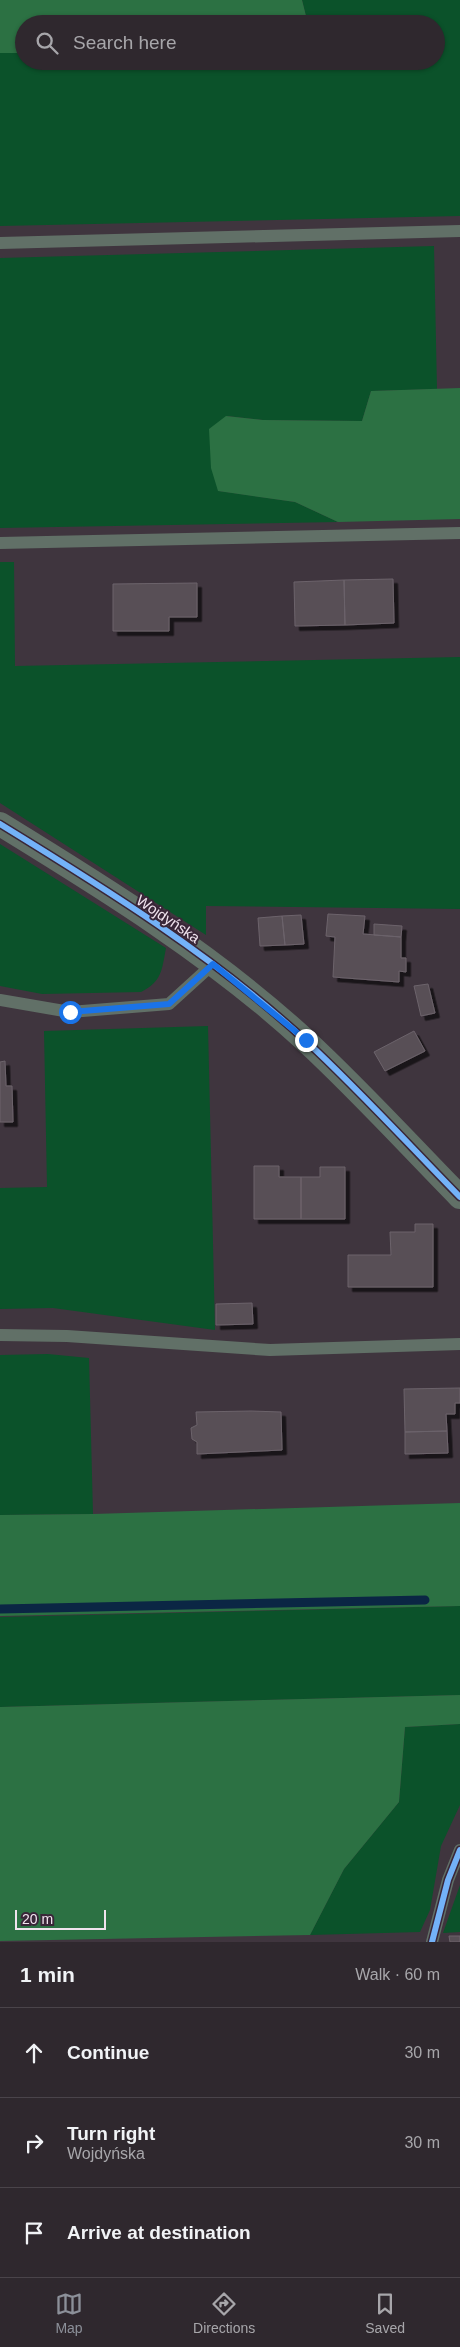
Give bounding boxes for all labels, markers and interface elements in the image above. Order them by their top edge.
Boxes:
search box [15,15,445,70]
icon: search [33,29,61,57]
text: Search here [73,32,177,53]
street label: Wojdyńska [133,891,204,946]
route start [59,1001,82,1024]
route end [295,1029,318,1052]
scale bar [15,1907,106,1930]
text: 20 m [22,1911,53,1927]
text: 1 min [20,1963,75,1986]
text: Walk · 60 m [355,1966,440,1983]
icon: ahead [20,2039,48,2067]
text: Continue [67,2042,149,2063]
text: 30 m [404,2044,440,2061]
text: Turn right [67,2123,155,2144]
icon: right [20,2129,48,2157]
text: 30 m [404,2134,440,2151]
text: Wojdyńska [67,2145,145,2162]
icon: arrive [20,2219,48,2247]
text: Arrive at destination [67,2222,251,2243]
tab: Map [55,2290,83,2336]
tab: Directions [193,2290,255,2336]
tab: Saved [365,2290,405,2336]

